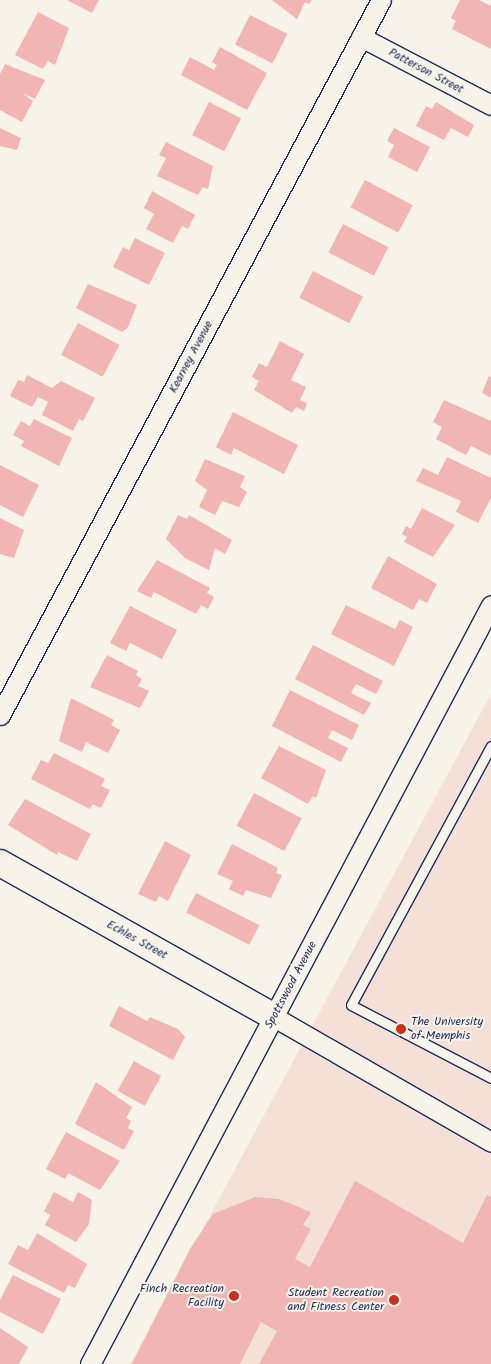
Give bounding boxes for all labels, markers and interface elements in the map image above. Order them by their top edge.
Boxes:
street label: Patterson Street [386,45,466,97]
street label: Kearney Avenue [166,318,216,396]
street label: Echles Street [104,917,170,963]
street label: Spottswood Avenue [262,939,320,1031]
place label: The University of Memphis [411,1015,483,1043]
marker: The University of Memphis [395,1023,407,1035]
place label: Finch Recreation Facility [140,1282,224,1310]
place label: Student Recreation and Fitness Center [288,1286,384,1314]
marker: Finch Recreation Facility [228,1290,240,1302]
marker: Student Recreation and Fitness Center [388,1294,400,1306]

